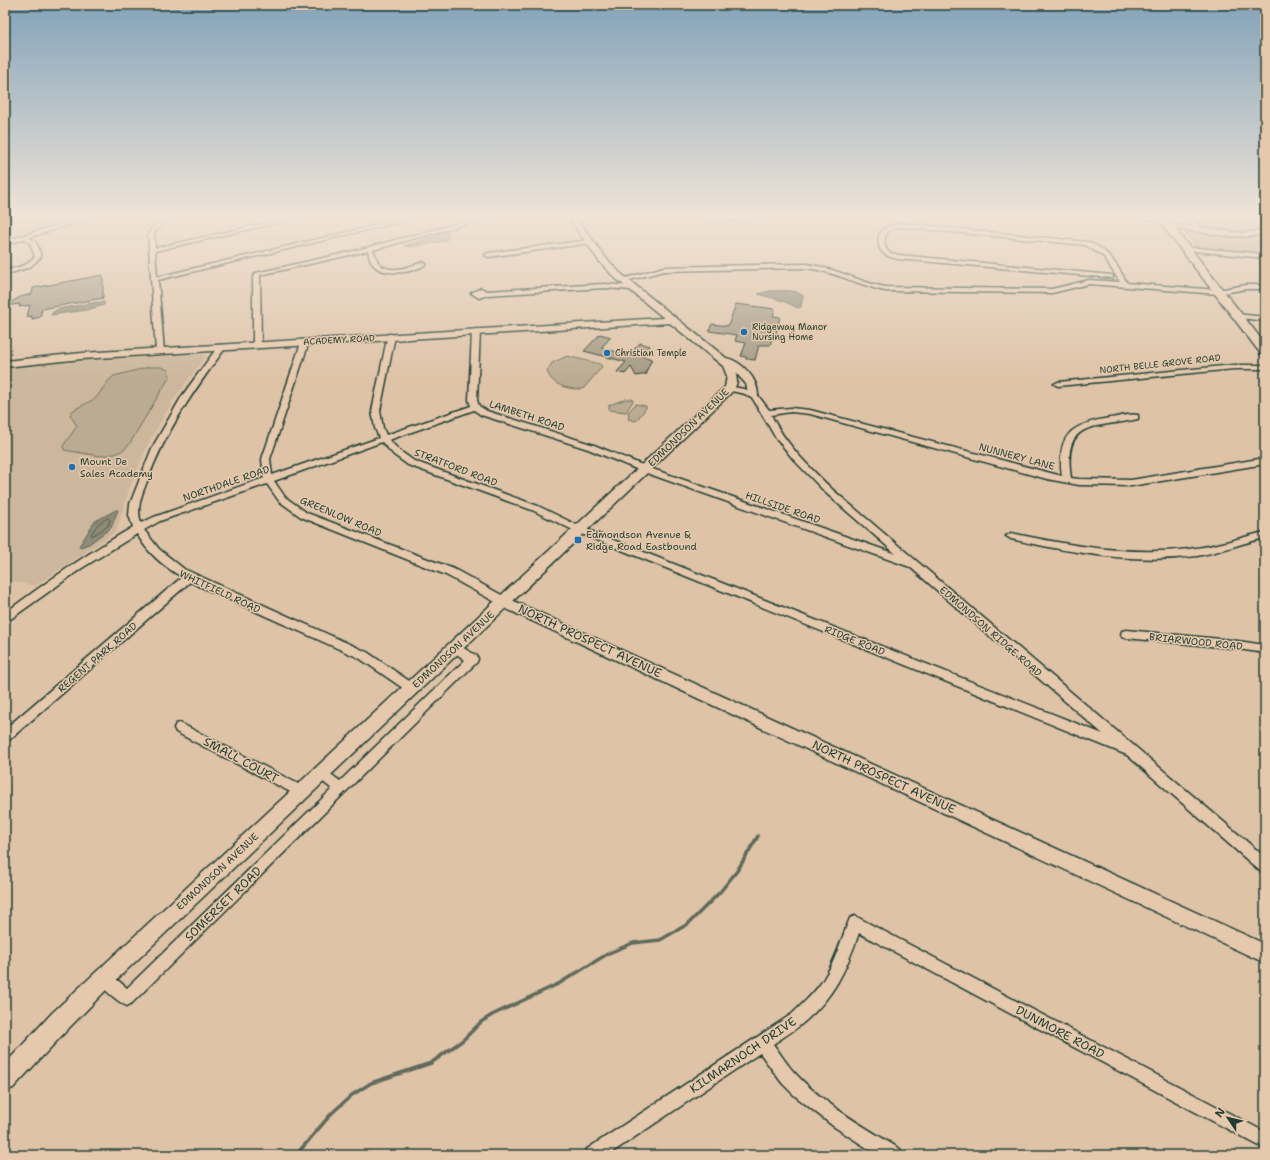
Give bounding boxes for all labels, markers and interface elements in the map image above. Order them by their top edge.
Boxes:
place label: Ridgeway Manor Nursing Home [752,321,827,343]
marker: Ridgeway Manor Nursing Home [739,327,749,337]
street label: ACADEMY ROAD [303,332,375,348]
place label: Christian Temple [615,347,687,359]
marker: Christian Temple [602,348,612,358]
street label: NORTH BELLE GROVE ROAD [1099,352,1221,376]
street label: EDMONDSON AVENUE [645,385,732,469]
street label: LAMBETH ROAD [488,397,567,434]
street label: NUNNERY LANE [977,440,1056,473]
street label: STRATFORD ROAD [412,446,500,489]
place label: Mount De Sales Academy [80,455,153,480]
marker: Mount De Sales Academy [67,462,77,472]
street label: NORTHDALE ROAD [181,462,272,504]
street label: HILLSIDE ROAD [744,489,822,527]
street label: GREENLOW ROAD [298,493,384,540]
place label: Edmondson Avenue & Ridge Road Eastbound [586,528,698,553]
marker: Edmondson Avenue & Ridge Road Eastbound [573,535,583,545]
street label: WHITFIELD ROAD [177,567,263,616]
street label: EDMONDSON RIDGE ROAD [937,583,1045,680]
street label: NORTH PROSPECT AVENUE [516,601,664,681]
street label: EDMONDSON AVENUE [410,608,497,691]
street label: REGENT PARK ROAD [55,619,140,695]
street label: RIDGE ROAD [823,622,887,659]
street label: BRIARWOOD ROAD [1148,630,1244,653]
street label: SMALL COURT [201,733,282,787]
street label: NORTH PROSPECT AVENUE [810,737,958,817]
street label: EDMONDSON AVENUE [174,830,261,913]
street label: SOMERSET ROAD [181,863,265,945]
street label: DUNMORE ROAD [1013,1002,1107,1062]
street label: KILMARNOCH DRIVE [687,1013,799,1097]
north arrow [1208,1098,1248,1138]
text: N [1212,1104,1229,1120]

